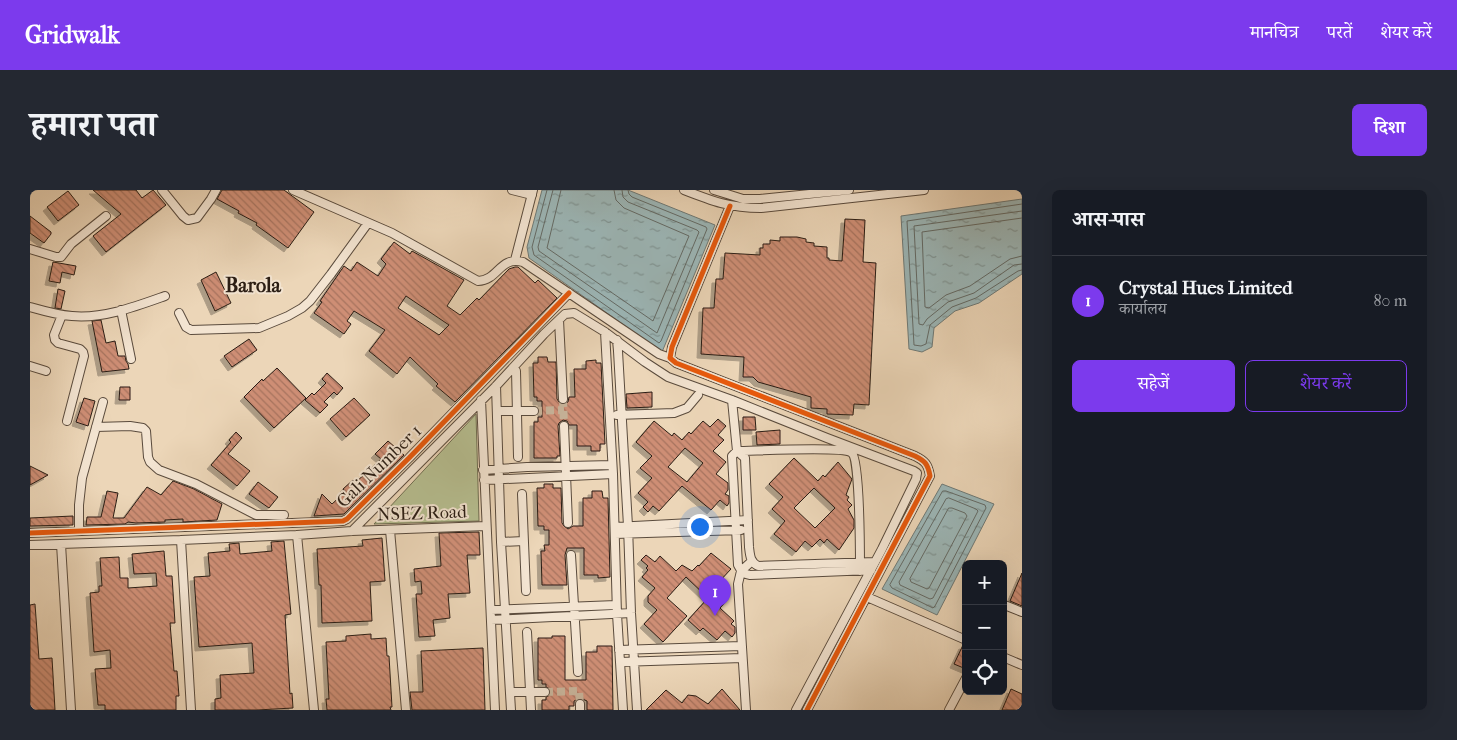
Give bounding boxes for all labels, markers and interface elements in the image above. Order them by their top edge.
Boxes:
text: Gridwalk [25,21,120,49]
text: मानचित्र [1250,22,1299,43]
text: परतें [1327,22,1352,43]
text: शेयर करें [1380,22,1432,43]
text: हमारा पता [30,104,157,145]
button: दिशा [1352,104,1427,156]
text: आस-पास [1072,207,1144,231]
district label: Barola [225,274,281,297]
text: Crystal Hues Limited [1119,277,1293,299]
text: 1 [1085,291,1091,310]
text: 80 m [1373,291,1407,310]
text: कार्यालय [1119,299,1167,318]
button: सहेजें [1072,360,1235,412]
button: शेयर करें [1245,360,1407,412]
street label: Gali Number 1 [333,421,426,512]
street label: NSEZ Road [377,501,468,526]
your location [687,514,713,540]
map controls [962,560,1007,695]
button: + [962,560,1007,605]
pin: 1 [699,575,731,616]
button: − [962,605,1007,650]
button: locate [962,650,1007,695]

